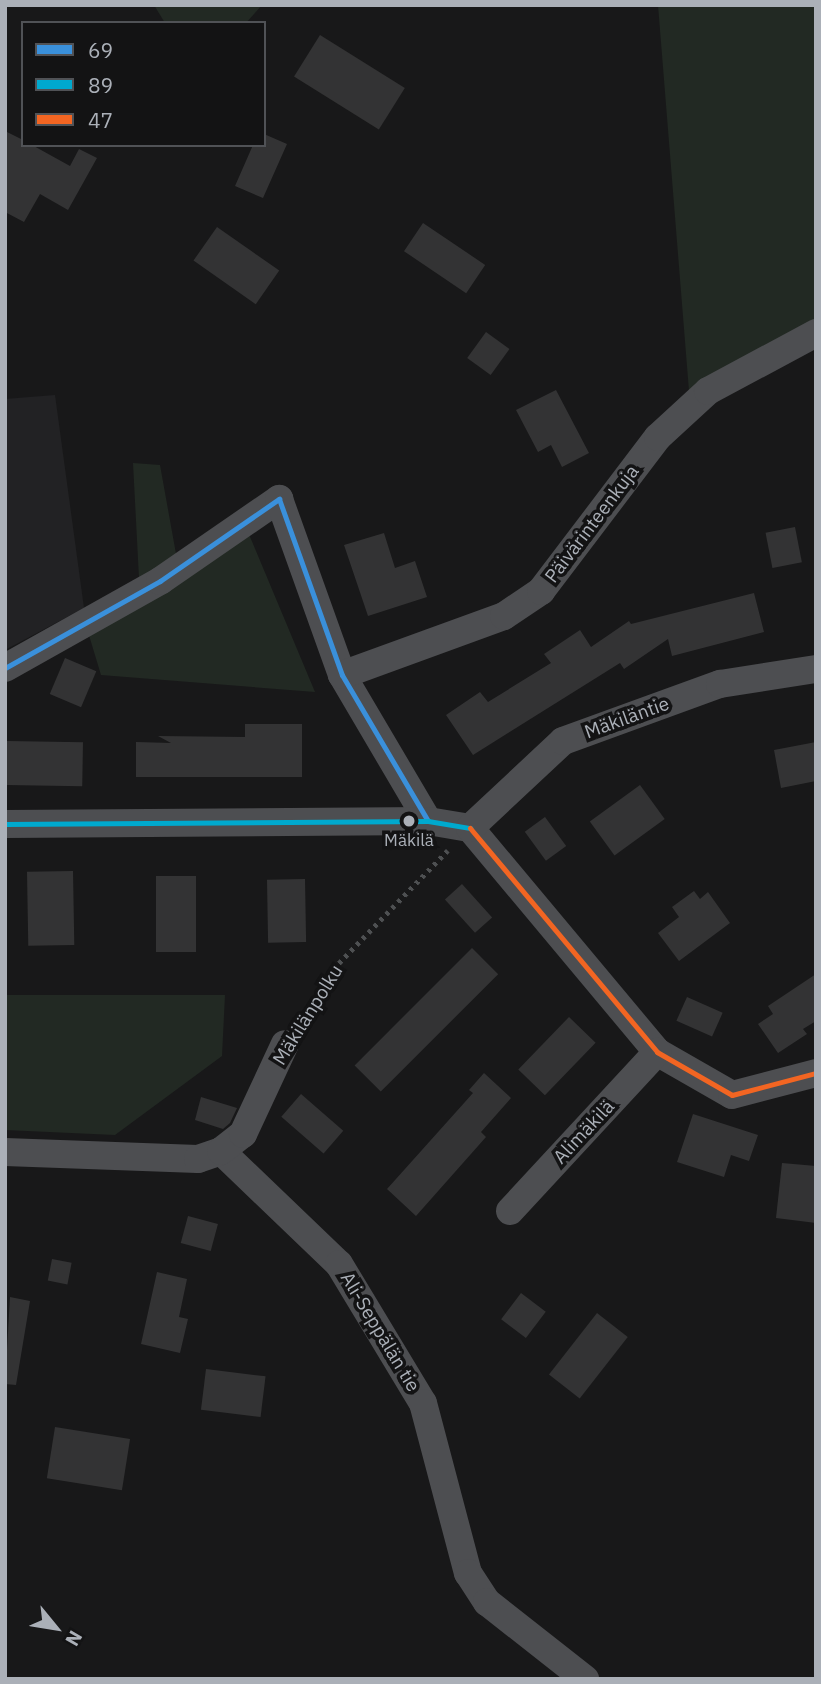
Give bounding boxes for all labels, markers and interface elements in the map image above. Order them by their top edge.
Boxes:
legend [21,21,266,147]
text: 69 [88,36,113,64]
text: 89 [88,71,113,99]
text: 47 [88,106,113,134]
street label: Päivärinteenkuja [540,461,644,587]
street label: Mäkiläntie [582,692,672,744]
marker: Mäkilä [402,814,416,828]
place label: Mäkilä [384,831,434,851]
street label: Mäkilänpolku [268,961,348,1069]
street label: Alimäkilä [549,1095,619,1169]
street label: Ali-Seppälän tie [335,1268,425,1396]
north arrow [21,1593,91,1663]
text: N [60,1627,88,1650]

